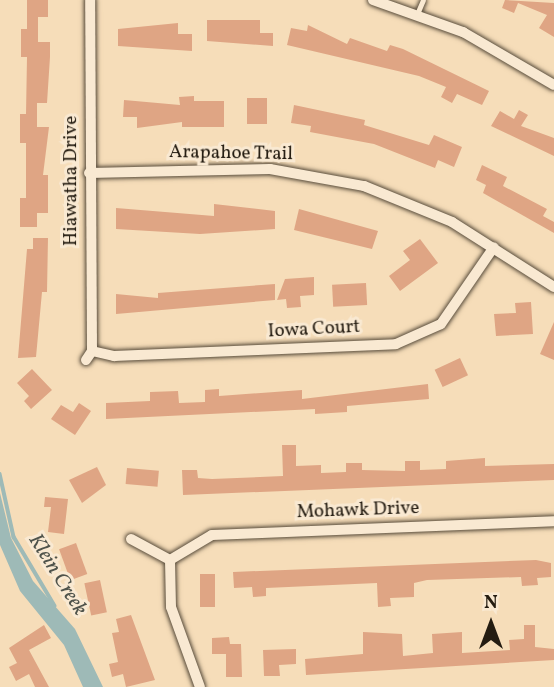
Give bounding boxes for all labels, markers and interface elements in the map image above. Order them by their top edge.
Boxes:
street label: Hiawatha Drive [61,116,83,246]
street label: Arapahoe Trail [169,142,293,166]
street label: Iowa Court [267,316,361,344]
street label: Mohawk Drive [296,497,420,525]
water label: Klein Creek [22,529,92,621]
north arrow [456,589,526,659]
text: N [484,590,498,616]

